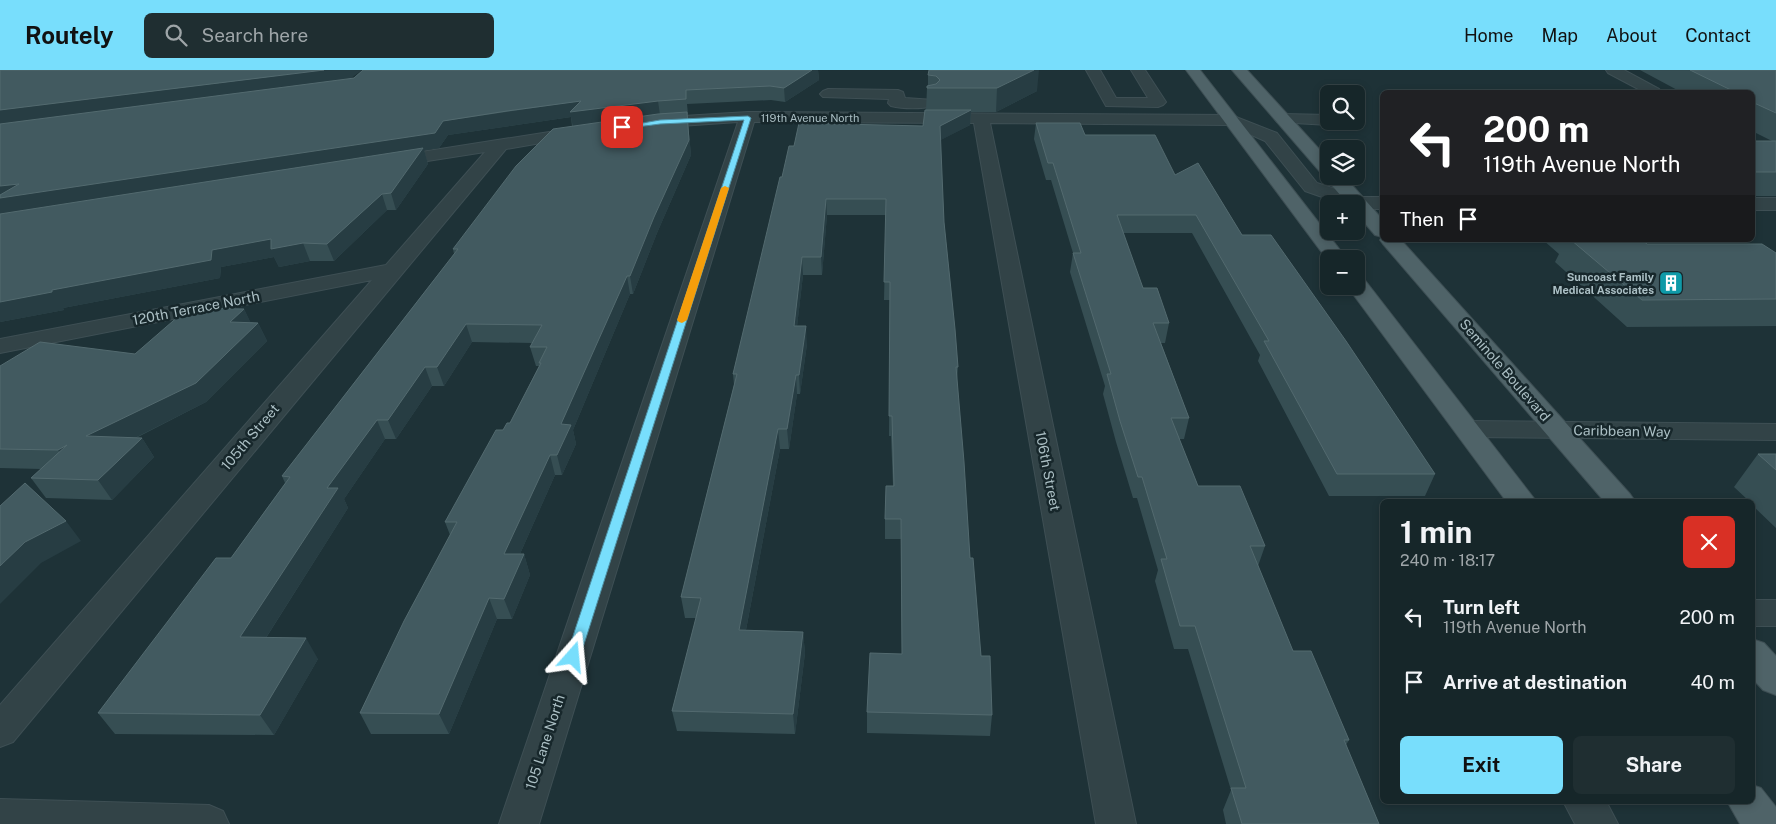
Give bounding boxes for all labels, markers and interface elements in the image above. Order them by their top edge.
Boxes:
search box [144,13,494,58]
text: Routely [25,21,114,49]
icon: search [162,21,190,49]
text: Search here [202,24,308,46]
text: Home [1464,25,1514,46]
text: Map [1542,25,1578,46]
text: About [1606,25,1657,46]
text: Contact [1685,25,1751,46]
map controls [1320,85,1365,295]
button: search [1320,85,1365,130]
pin [601,106,643,148]
text: 200 m [1483,109,1589,150]
icon: left [1400,110,1465,175]
street label: 119th Avenue North [761,112,859,124]
icon: arrive [608,113,636,141]
button: layers [1320,140,1365,185]
text: 119th Avenue North [1483,151,1680,177]
button: + [1320,195,1365,240]
icon: arrive [1454,205,1482,233]
text: Then [1400,208,1444,230]
button: − [1320,250,1365,295]
building icon: Suncoast Family Medical Associates [1658,270,1684,296]
place label: Suncoast Family Medical Associates [1553,271,1655,296]
street label: 120th Terrace North [131,288,261,328]
street label: Seminole Boulevard [1456,316,1554,424]
street label: 105th Street [218,401,282,473]
street label: Caribbean Way [1573,422,1671,440]
street label: 106th Street [1032,430,1064,512]
text: 1 min [1400,514,1472,550]
button: close [1683,516,1735,568]
text: 240 m · 18:17 [1400,551,1495,570]
text: Turn left [1443,596,1520,618]
icon: left [1400,603,1428,631]
text: 200 m [1679,606,1735,628]
text: 119th Avenue North [1443,618,1587,637]
position arrow [546,630,598,682]
icon: arrive [1400,668,1428,696]
text: Arrive at destination [1443,671,1627,693]
text: 40 m [1690,671,1735,693]
street label: 105 Lane North [522,693,568,791]
button: Exit [1400,736,1563,794]
button: Share [1573,736,1735,794]

